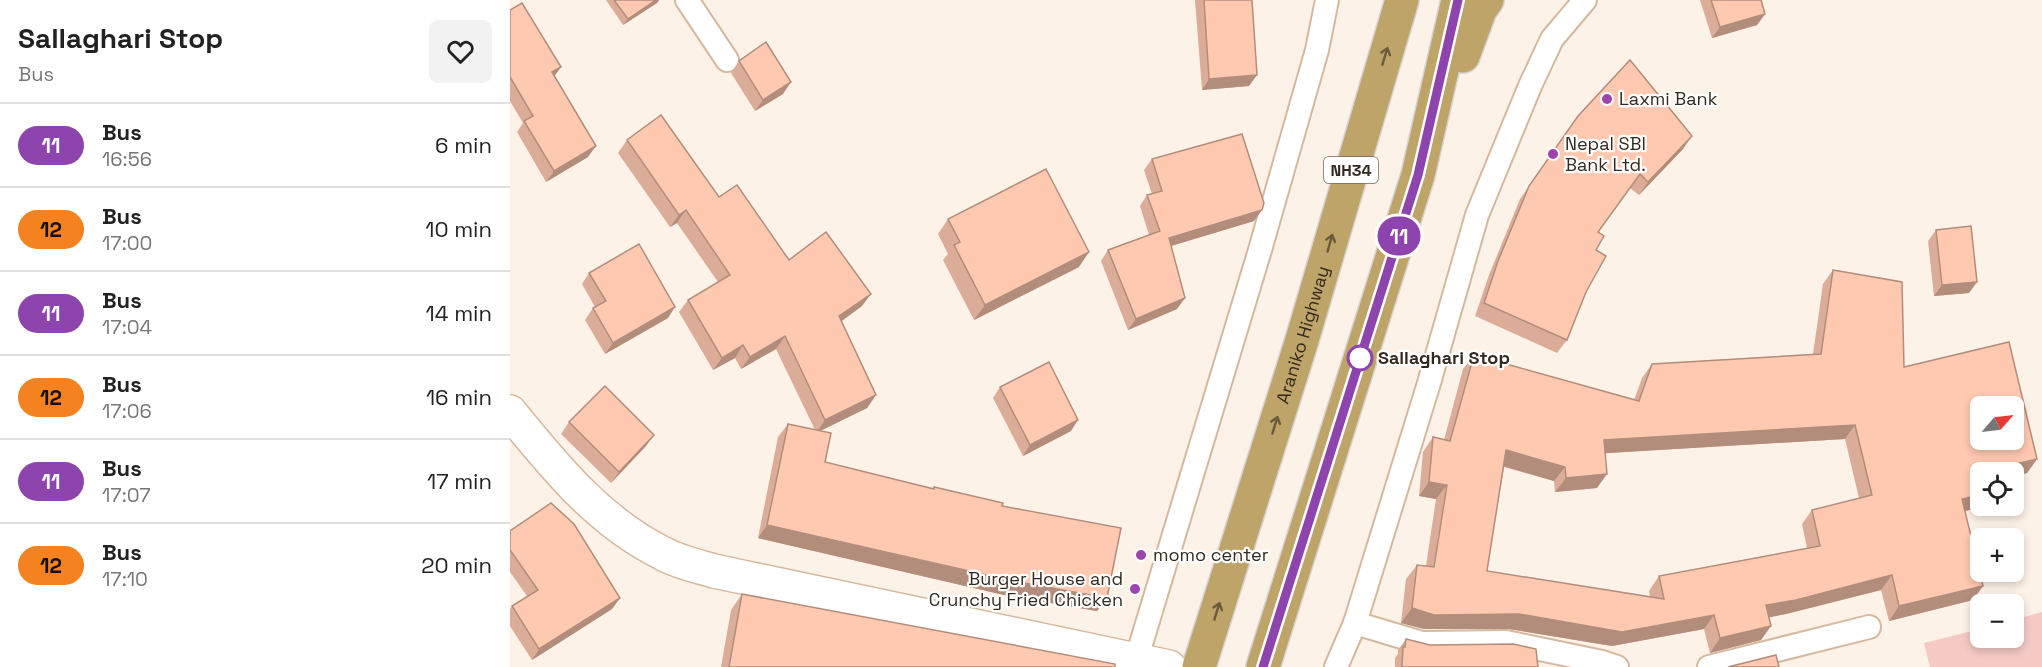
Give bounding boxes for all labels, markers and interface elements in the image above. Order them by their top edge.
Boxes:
text: Sallaghari Stop [18,20,223,56]
button: heart [429,20,492,83]
one-way arrow [1380,47,1391,66]
text: Bus [18,61,54,87]
place label: Laxmi Bank [1619,87,1718,110]
marker: Laxmi Bank [1600,92,1614,106]
text: Bus [102,118,142,146]
text: 6 min [435,131,492,159]
text: 11 [42,132,60,159]
place label: Nepal SBI Bank Ltd. [1565,132,1646,176]
text: 16:56 [102,146,152,172]
marker: Nepal SBI Bank Ltd. [1546,147,1560,161]
road number: NH34 [1324,157,1378,183]
text: Bus [102,202,142,230]
text: 10 min [425,215,492,243]
text: 12 [40,216,62,243]
line badge: 11 [1372,216,1426,256]
text: 11 [1390,223,1408,250]
text: 17:00 [102,230,152,256]
one-way arrow [1325,234,1336,253]
street label: Araniko Highway [1271,263,1334,406]
text: Bus [102,286,142,314]
text: 14 min [426,299,492,327]
text: 11 [42,300,60,327]
text: 17:04 [102,314,152,340]
marker: Sallaghari Stop [1347,345,1373,371]
place label: Sallaghari Stop [1378,346,1510,369]
text: Bus [102,370,142,398]
text: 16 min [426,383,492,411]
text: 12 [40,384,62,411]
north arrow [1970,396,2024,450]
map controls [1970,396,2024,648]
text: 17:06 [102,398,152,424]
one-way arrow [1270,416,1281,435]
text: Bus [102,454,142,482]
button: locate [1970,462,2024,516]
text: 17 min [427,467,492,495]
text: 11 [42,468,60,495]
text: 17:07 [102,482,150,508]
button: + [1970,528,2024,582]
text: Bus [102,538,142,566]
place label: momo center [1153,543,1269,566]
marker: momo center [1134,548,1148,562]
text: 20 min [421,551,492,579]
text: 12 [40,552,62,579]
text: 17:10 [102,566,148,592]
place label: Burger House and Crunchy Fried Chicken [929,567,1123,611]
marker: Burger House and Crunchy Fried Chicken [1128,582,1142,596]
button: − [1970,594,2024,648]
one-way arrow [1212,602,1223,621]

